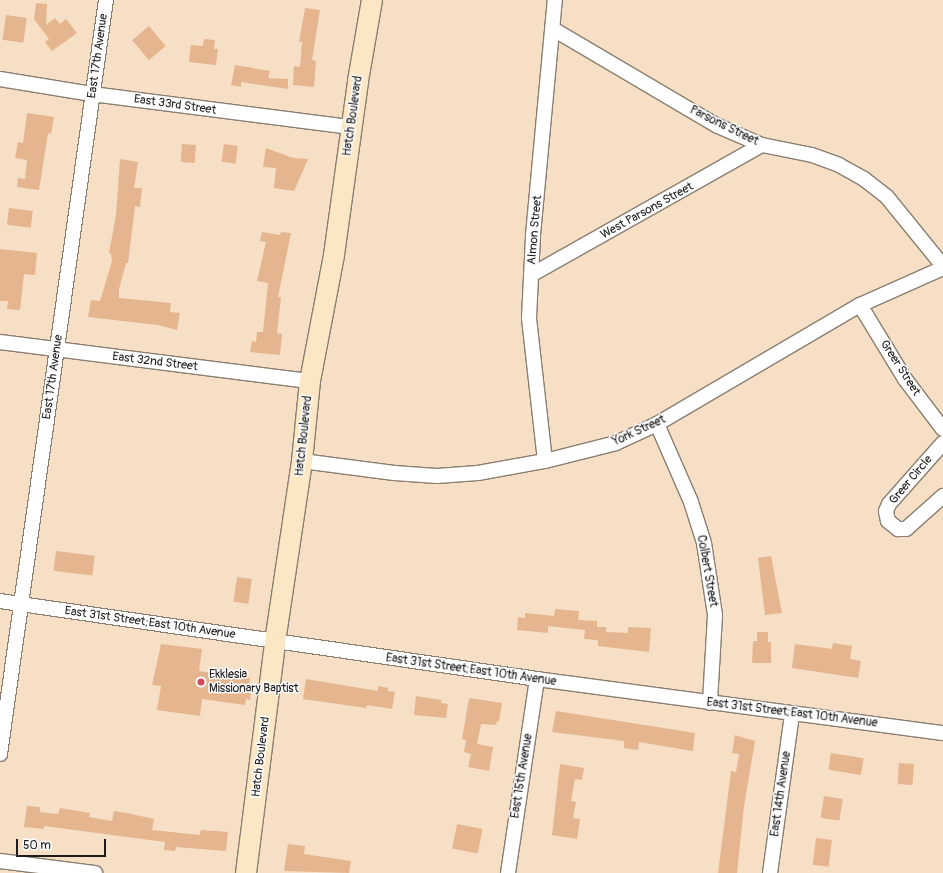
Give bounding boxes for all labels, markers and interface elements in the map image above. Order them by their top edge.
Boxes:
street label: East 17th Avenue [85,13,111,99]
street label: Hatch Boulevard [340,75,366,157]
street label: East 33rd Street [133,92,217,118]
street label: Parsons Street [687,103,761,149]
street label: West Parsons Street [598,180,696,242]
street label: Almon Street [525,195,545,265]
street label: East 17th Avenue [40,334,66,420]
street label: Greer Street [877,338,923,398]
street label: East 32nd Street [112,350,198,374]
street label: Hatch Boulevard [293,395,315,477]
street label: York Street [610,412,668,450]
street label: Greer Circle [886,453,936,507]
street label: Colbert Street [694,534,720,608]
street label: East 31st Street;East 10th Avenue [64,604,236,642]
street label: East 31st Street;East 10th Avenue [385,651,557,689]
place label: Ekklesia Missionary Baptist [209,668,299,696]
marker: Ekklesia Missionary Baptist [196,677,206,687]
street label: East 31st Street;East 10th Avenue [706,695,878,731]
street label: Hatch Boulevard [249,716,273,798]
street label: East 15th Avenue [508,733,536,819]
street label: East 14th Avenue [768,750,794,838]
scale bar [18,831,108,857]
text: 50 m [23,838,51,853]

